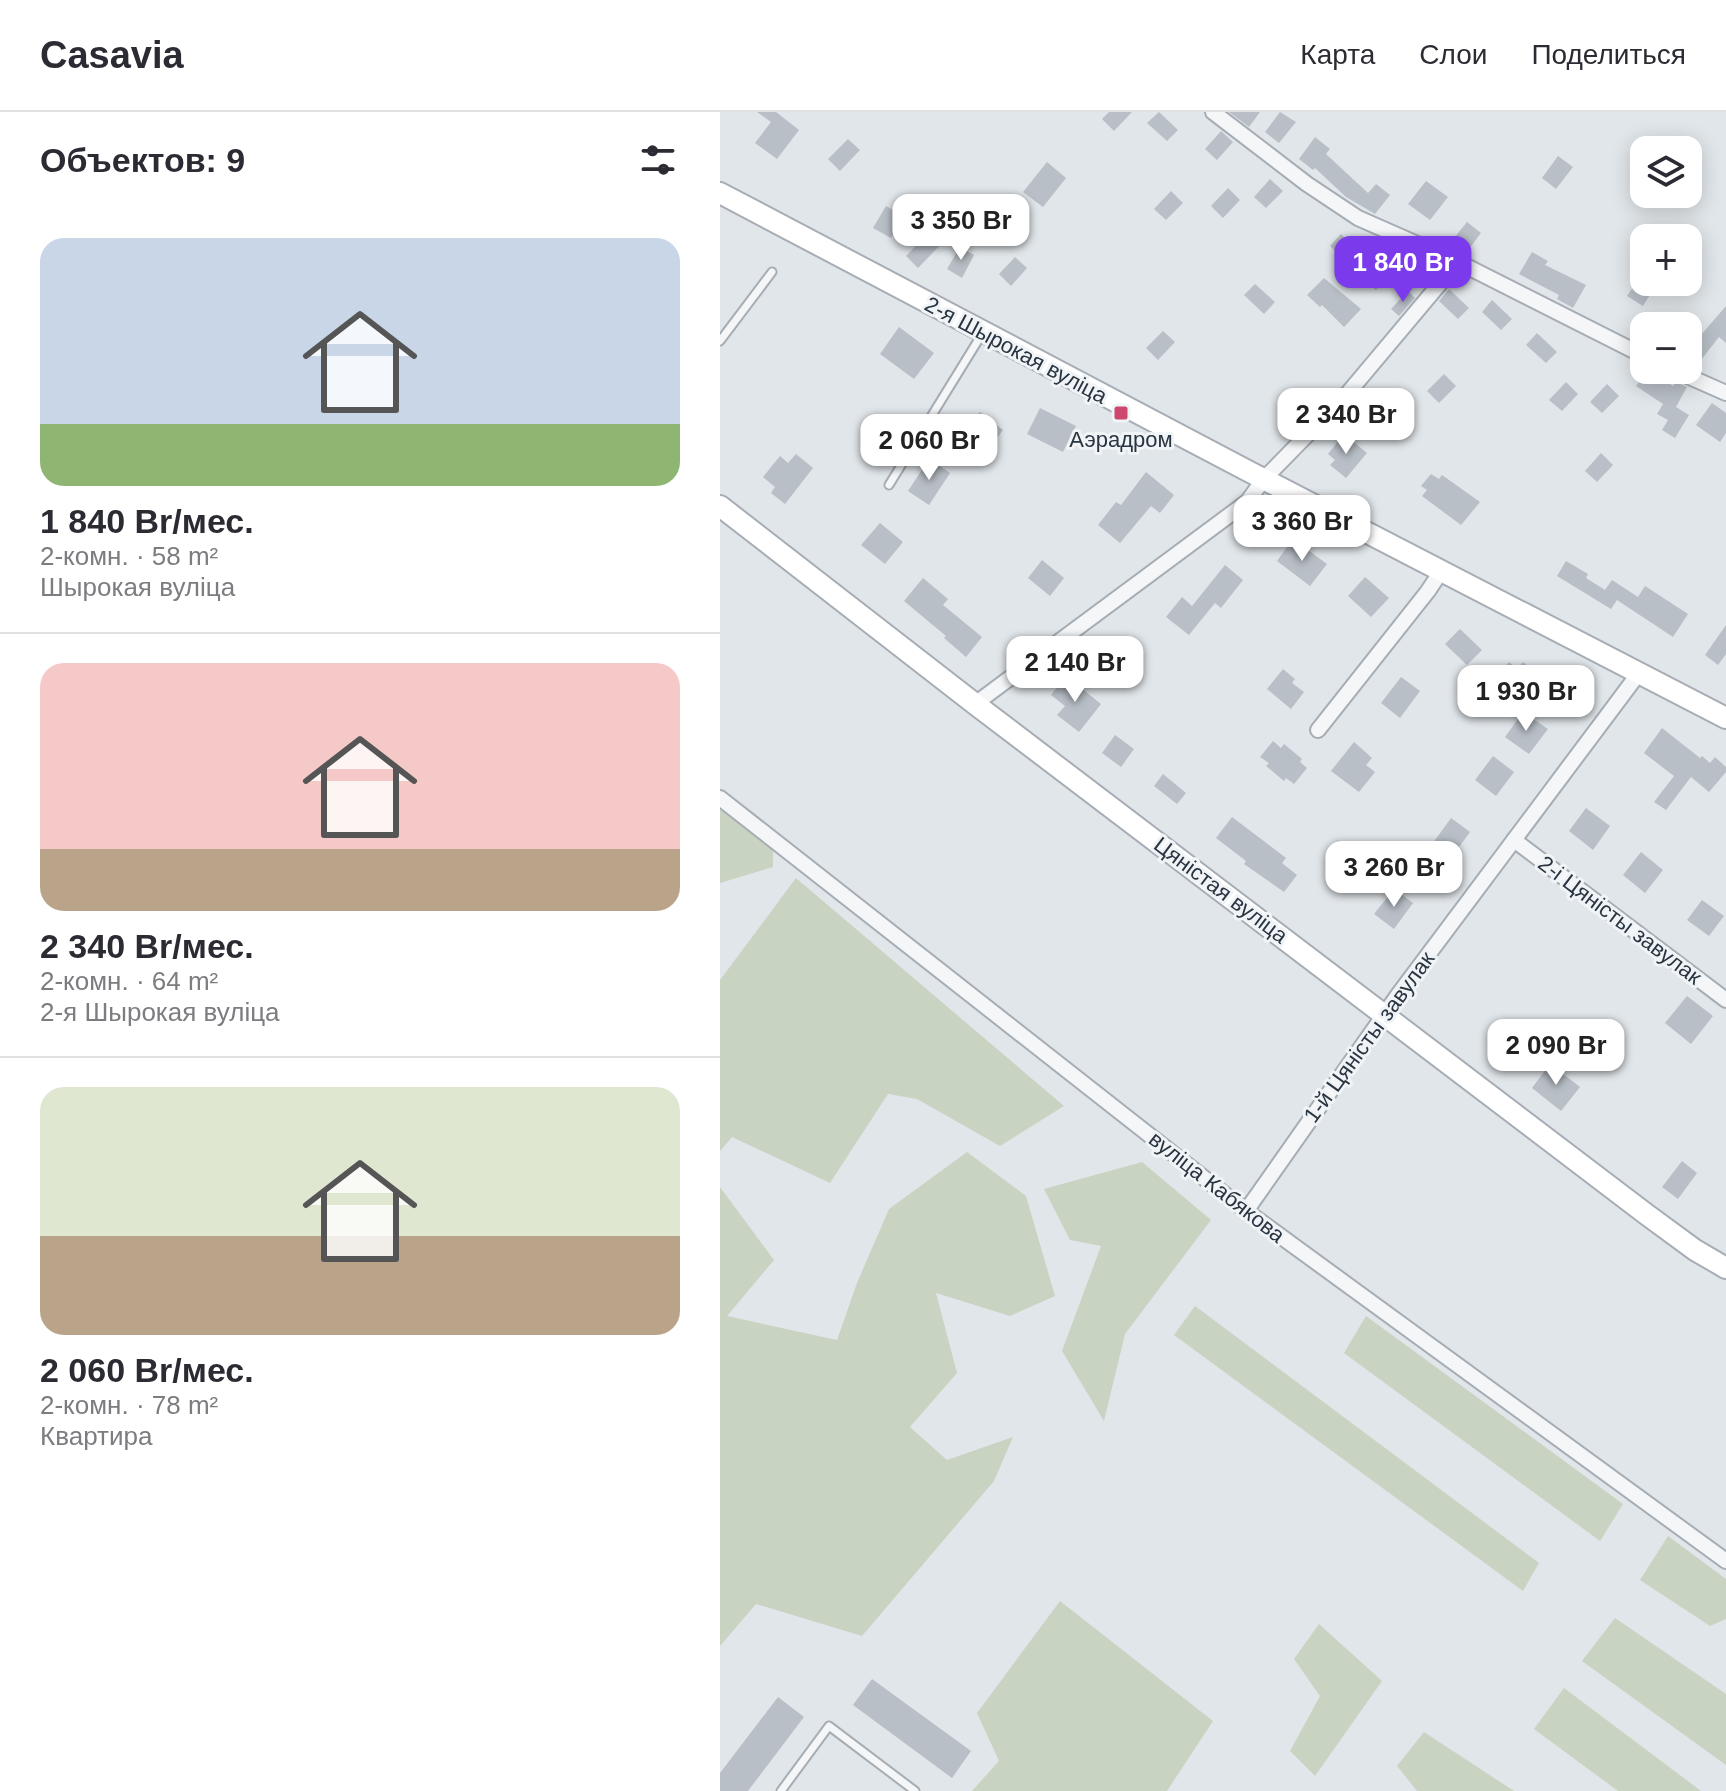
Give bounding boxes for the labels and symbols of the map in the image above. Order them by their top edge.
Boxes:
pin: 3 350 Br [878,194,1044,262]
pin: 1 840 Br [1320,236,1486,304]
street label: 2-я Шырокая вуліца [921,291,1112,409]
pin: 2 340 Br [1263,388,1429,456]
marker: Аэрадром [1112,404,1130,422]
pin: 2 060 Br [846,414,1012,482]
place label: Аэрадром [1069,427,1173,452]
pin: 3 360 Br [1219,495,1385,563]
pin: 2 140 Br [992,636,1158,704]
pin: 1 930 Br [1443,665,1609,733]
street label: Цяністая вуліца [1149,832,1293,949]
pin: 3 260 Br [1311,841,1477,909]
street label: 2-і Цяністы завулак [1534,851,1707,990]
street label: 1-й Цяністы завулак [1299,946,1440,1127]
pin: 2 090 Br [1473,1019,1639,1087]
street label: вуліца Кабякова [1144,1126,1290,1248]

